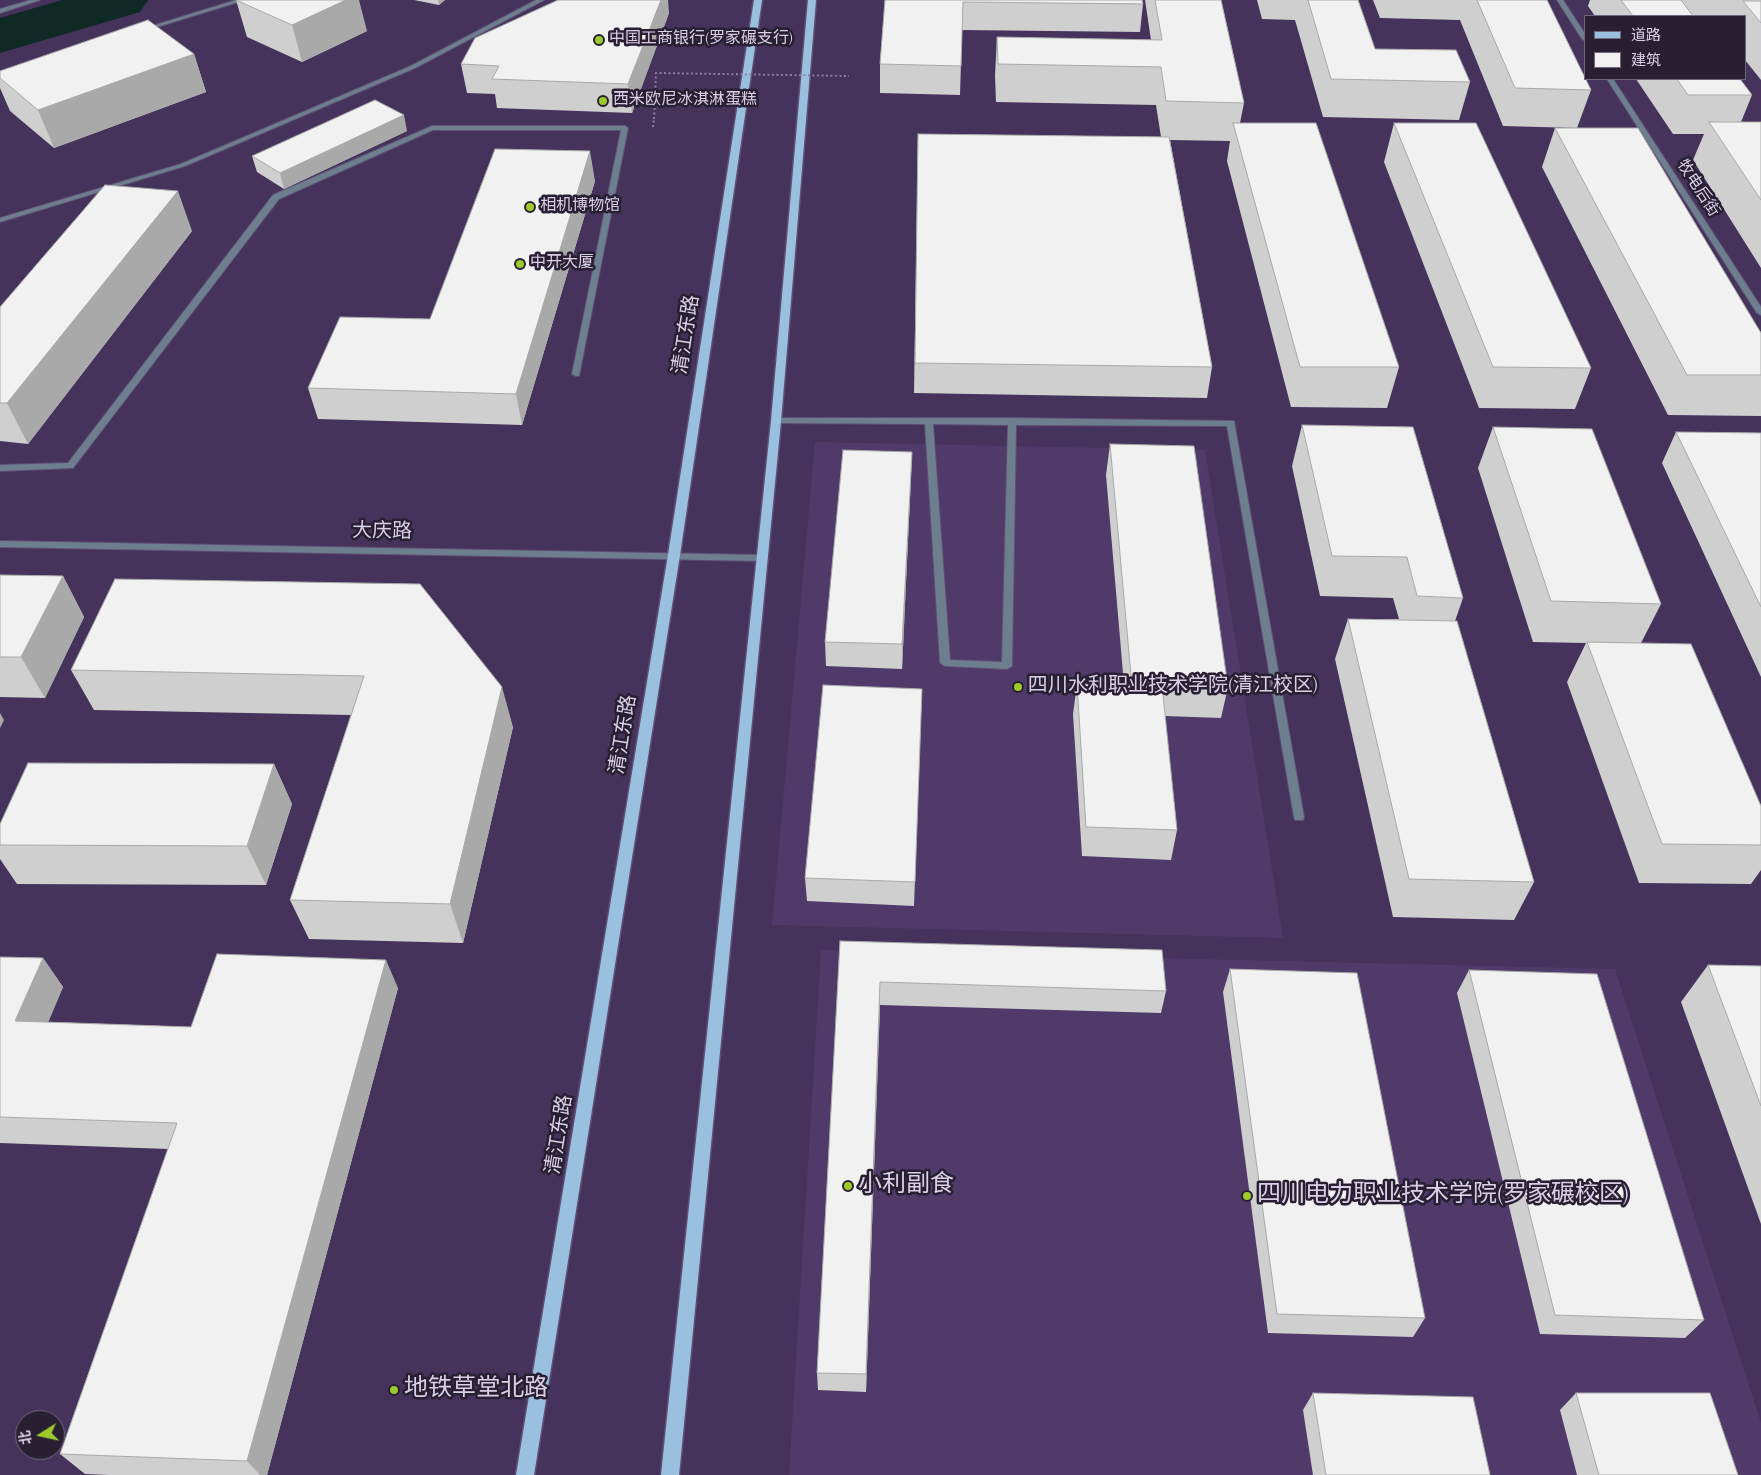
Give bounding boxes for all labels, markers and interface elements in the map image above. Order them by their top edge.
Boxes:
legend [1584,15,1746,80]
text: 道路 [1631,24,1661,47]
place label: 中国工商银行(罗家碾支行) [609,30,793,50]
marker: 中国工商银行(罗家碾支行) [593,34,605,46]
text: 建筑 [1631,49,1661,72]
place label: 西米欧尼冰淇淋蛋糕 [613,91,757,111]
marker: 西米欧尼冰淇淋蛋糕 [597,95,609,107]
street label: 牧电后街 [1672,157,1722,221]
place label: 相机博物馆 [540,197,620,217]
marker: 相机博物馆 [524,201,536,213]
place label: 中开大厦 [530,254,594,274]
marker: 中开大厦 [514,258,526,270]
street label: 清江东路 [670,294,706,376]
street label: 大庆路 [352,520,412,546]
place label: 四川水利职业技术学院(清江校区) [1028,675,1318,699]
marker: 四川水利职业技术学院(清江校区) [1012,681,1024,693]
street label: 清江东路 [607,694,643,776]
street label: 清江东路 [543,1094,579,1176]
place label: 小利副食 [858,1172,954,1200]
marker: 小利副食 [842,1180,854,1192]
place label: 四川电力职业技术学院(罗家碾校区) [1257,1182,1629,1210]
marker: 四川电力职业技术学院(罗家碾校区) [1241,1190,1253,1202]
place label: 地铁草堂北路 [404,1376,548,1404]
marker: 地铁草堂北路 [388,1384,400,1396]
north arrow [15,1410,65,1460]
text: 北 [14,1429,37,1446]

